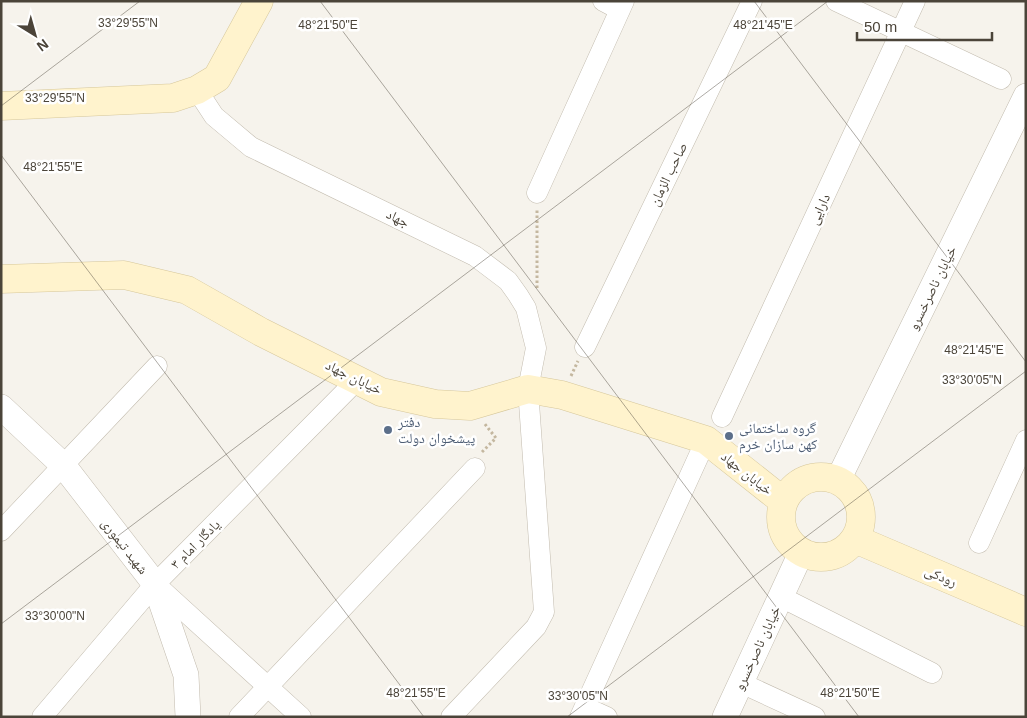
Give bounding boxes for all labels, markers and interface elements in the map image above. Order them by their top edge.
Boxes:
north arrow [10,10,60,60]
scale bar [857,10,992,42]
text: 33°29'55"N [98,16,158,30]
text: 48°21'50"E [298,18,358,32]
text: 48°21'45"E [733,18,793,32]
text: 50 m [864,18,897,35]
text: N [34,36,52,55]
text: 33°29'55"N [25,91,85,105]
street label: صاحب الزمان [646,140,691,209]
text: 48°21'55"E [23,160,83,174]
street label: دارایی [805,191,834,227]
street label: جهاد [384,206,412,231]
street label: خیابان ناصرخسرو [905,243,960,333]
text: 48°21'45"E [944,343,1004,357]
street label: خیابان جهاد [323,357,385,398]
text: 33°30'05"N [942,373,1002,387]
place label: دفتر پیشخوان دولت [397,414,475,447]
place label: گروه ساختمانی کهن سازان خرم [739,420,817,454]
marker: دفتر پیشخوان دولت [382,424,394,436]
marker: گروه ساختمانی کهن سازان خرم [723,430,735,442]
street label: خیابان جهاد [718,448,776,499]
street label: شهید تیموری [97,515,152,578]
street label: یادگار امام ۳ [167,516,225,573]
street label: رودکی [922,562,959,591]
street label: خیابان ناصرخسرو [730,603,785,693]
text: 33°30'00"N [25,609,85,623]
text: 48°21'55"E [386,686,446,700]
text: 48°21'50"E [820,686,880,700]
text: 33°30'05"N [548,689,608,703]

